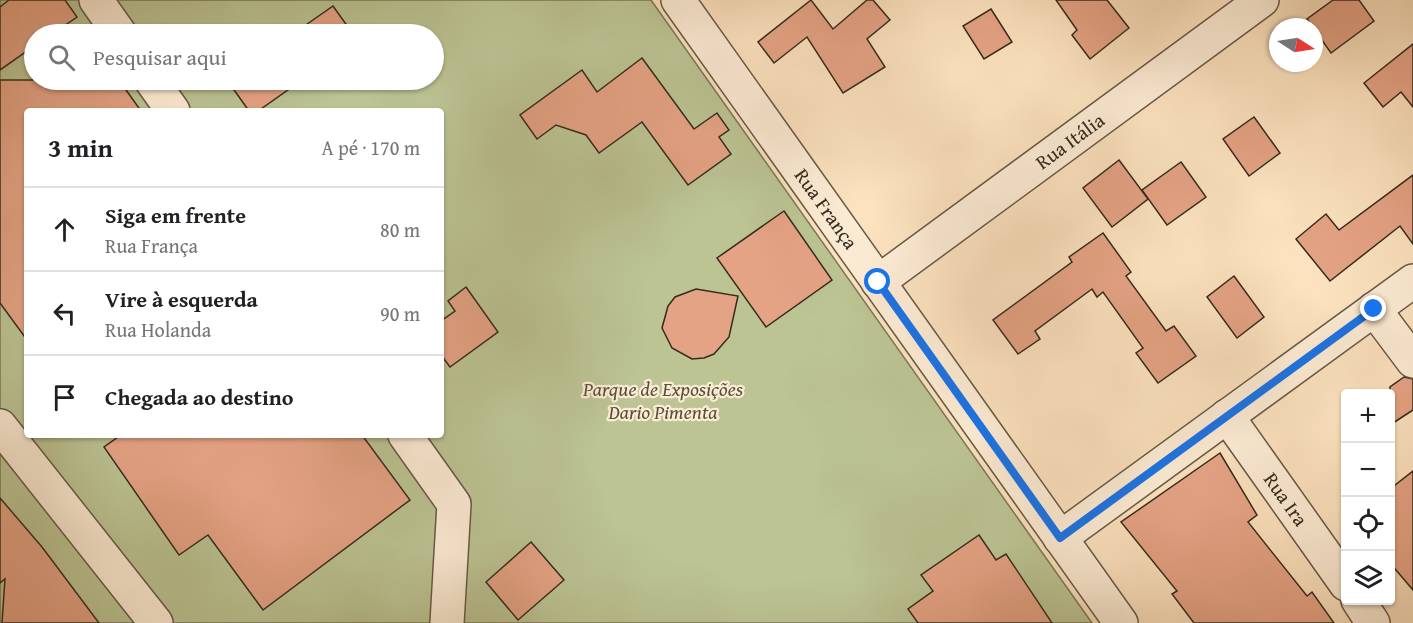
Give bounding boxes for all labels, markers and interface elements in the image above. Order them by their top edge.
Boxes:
north arrow [1269,18,1323,72]
search box [24,24,444,90]
icon: search [45,41,78,74]
text: Pesquisar aqui [93,41,227,73]
street label: Rua Itália [1029,105,1111,176]
text: 3 min [48,128,113,167]
text: A pé · 170 m [322,133,420,162]
street label: Rua França [788,162,866,255]
text: Siga em frente [105,199,246,231]
icon: ahead [48,213,81,246]
text: 80 m [380,215,420,244]
text: Rua França [105,231,198,260]
route start [864,268,890,294]
text: Vire à esquerda [105,283,258,315]
route end [1360,295,1386,321]
icon: left [48,297,81,330]
text: 90 m [380,299,420,328]
text: Rua Holanda [105,315,211,344]
park label: Parque de Exposições Dario Pimenta [582,374,744,426]
icon: arrive [48,381,81,414]
text: Chegada ao destino [105,381,293,413]
map controls [1341,389,1395,605]
button: + [1341,389,1395,443]
button: − [1341,443,1395,497]
street label: Rua Ira [1257,466,1316,532]
button: locate [1341,497,1395,551]
button: layers [1341,551,1395,605]

